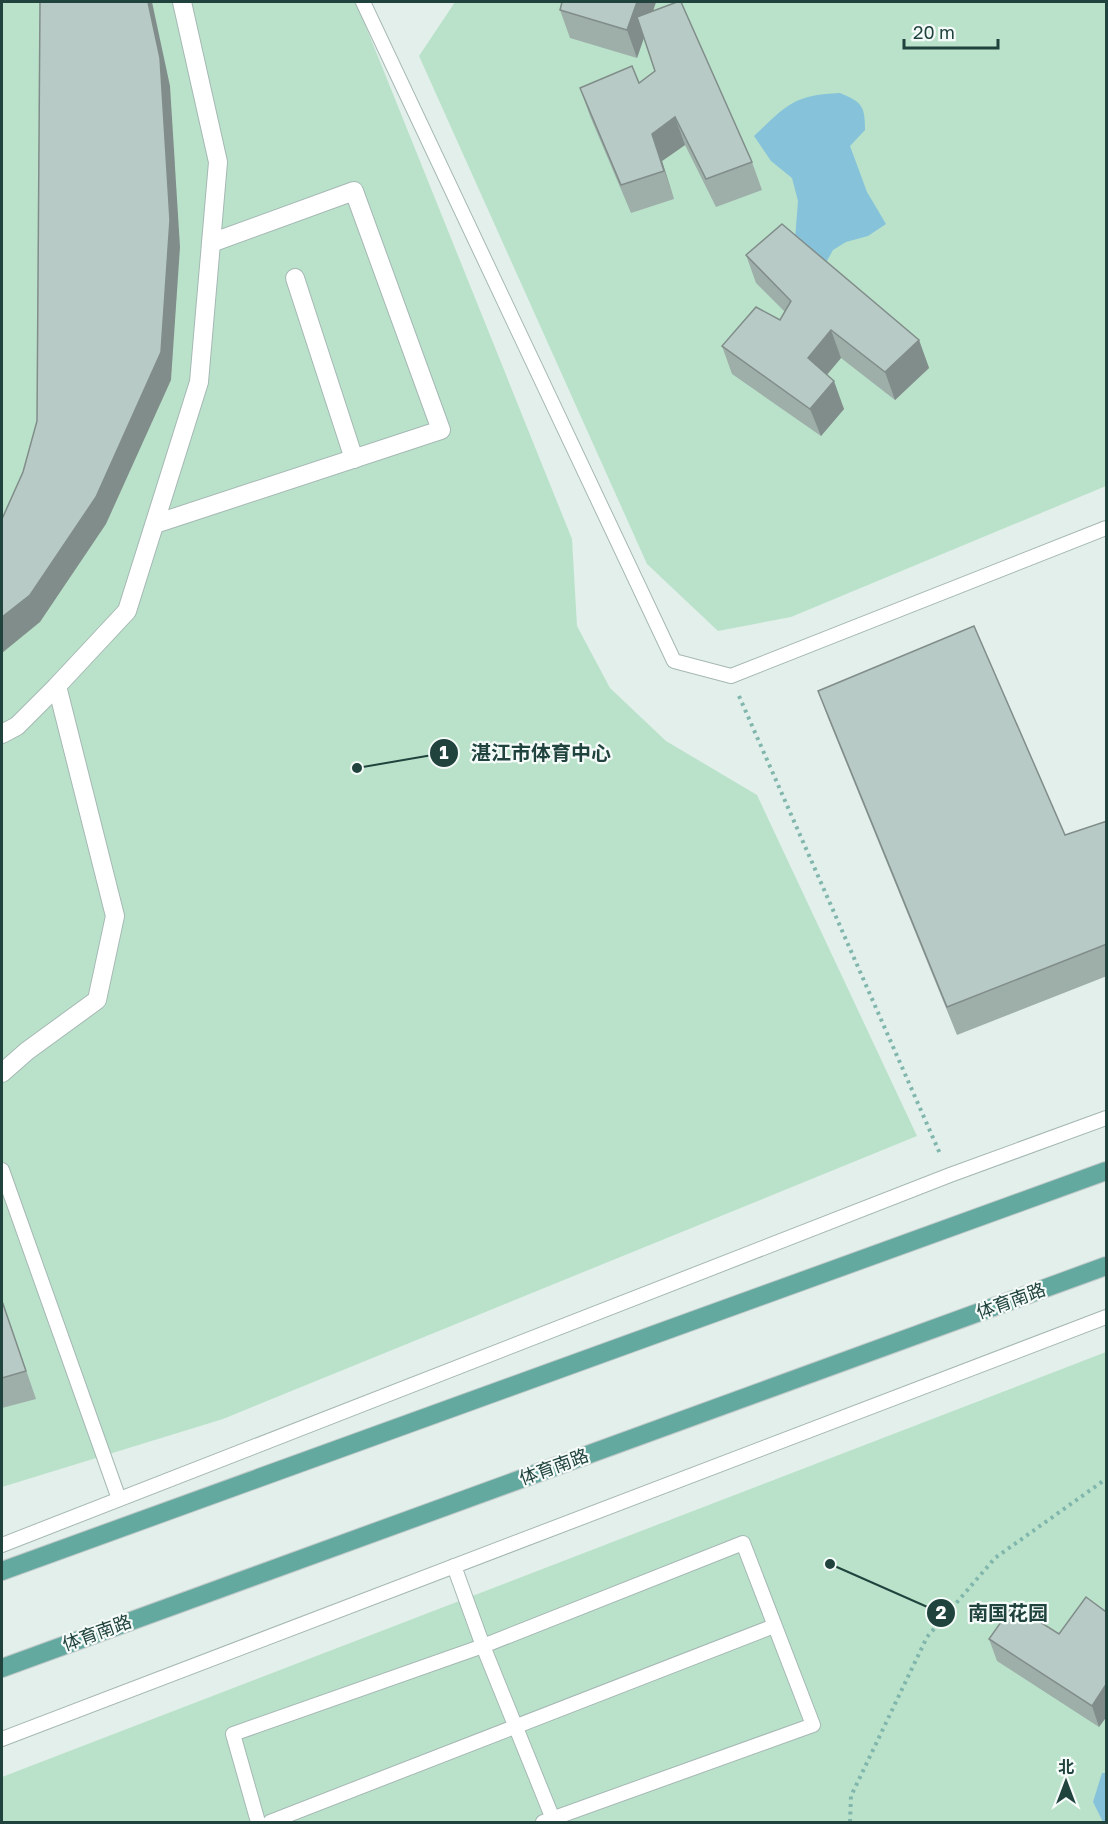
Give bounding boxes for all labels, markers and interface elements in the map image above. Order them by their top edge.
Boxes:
scale bar [904,12,998,50]
text: 20 m [913,21,955,43]
callout: 湛江市体育中心 [429,734,623,772]
text: 湛江市体育中心 [471,740,611,764]
text: 1 [439,741,449,763]
street label: 体育南路 [973,1277,1048,1323]
street label: 体育南路 [516,1443,591,1489]
callout: 南国花园 [926,1594,1060,1632]
text: 南国花园 [968,1600,1048,1624]
text: 2 [936,1601,947,1623]
street label: 体育南路 [59,1609,134,1655]
north arrow [1036,1752,1096,1812]
text: 北 [1058,1757,1074,1777]

